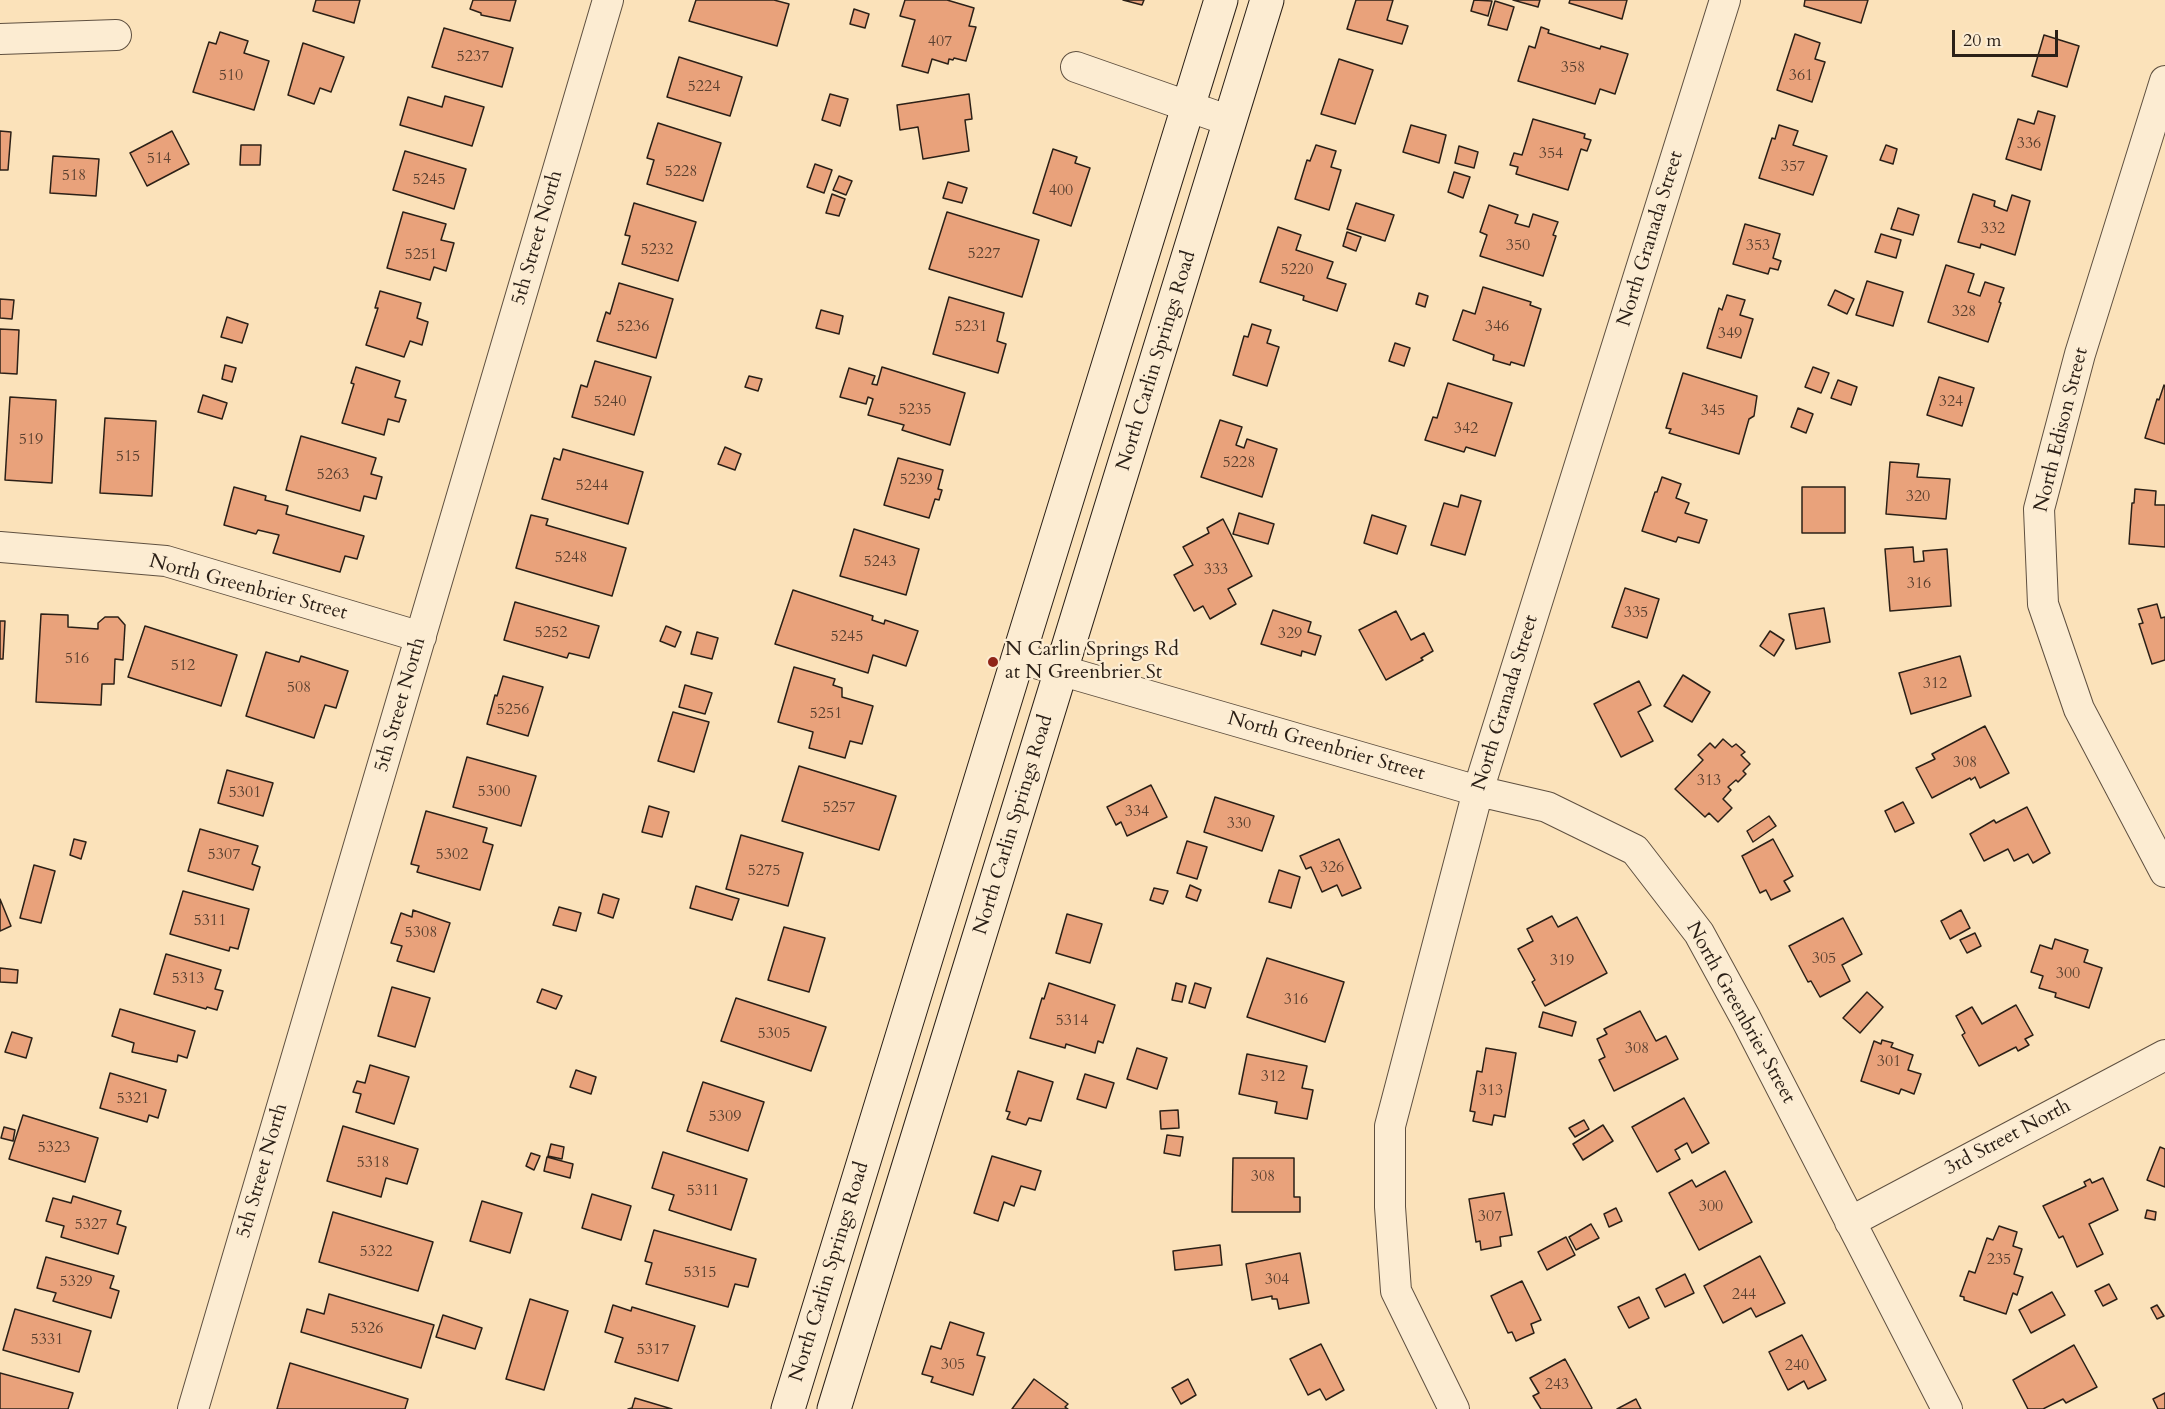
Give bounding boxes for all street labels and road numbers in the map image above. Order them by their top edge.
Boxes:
street label: North Granada Street [1613,148,1689,330]
street label: 5th Street North [507,168,569,308]
street label: North Carlin Springs Road [1112,248,1202,474]
street label: North Edison Street [2030,345,2094,515]
street label: North Greenbrier Street [146,550,350,626]
street label: North Granada Street [1468,612,1544,794]
street label: 5th Street North [370,635,432,775]
street label: North Greenbrier Street [1225,707,1427,787]
street label: North Carlin Springs Road [969,712,1059,938]
street label: North Greenbrier Street [1680,918,1800,1108]
street label: 3rd Street North [1941,1095,2075,1181]
street label: 5th Street North [232,1101,294,1241]
street label: North Carlin Springs Road [785,1159,875,1385]

